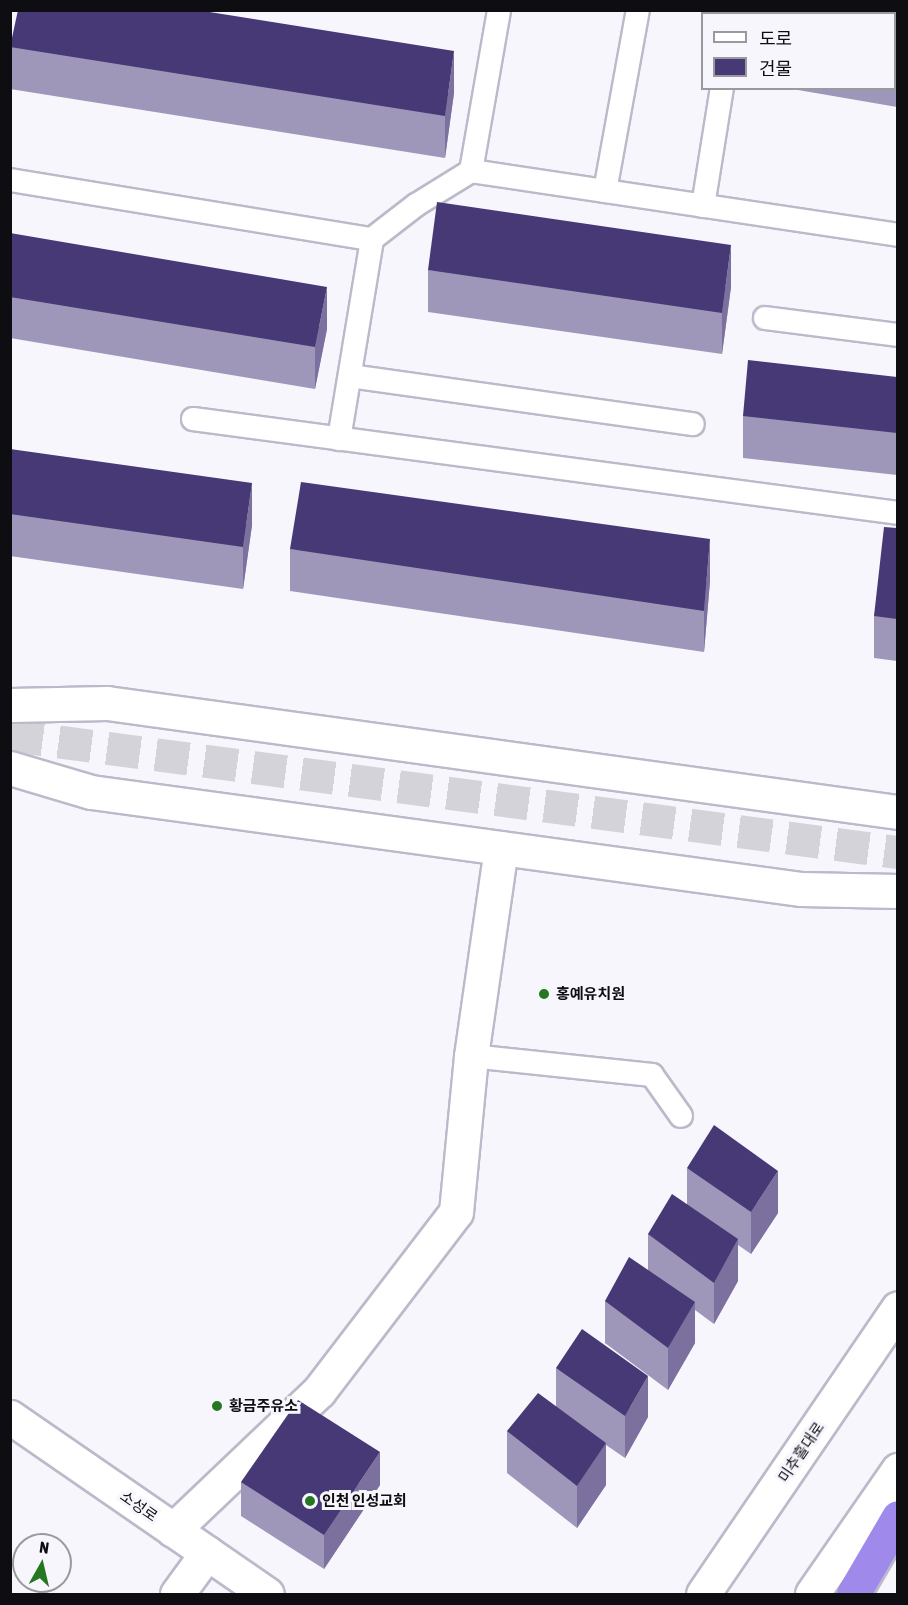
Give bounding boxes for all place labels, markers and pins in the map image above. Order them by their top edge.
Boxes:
place label: 홍예유치원 [556,985,625,1003]
marker: 홍예유치원 [537,987,551,1001]
place label: 황금주유소 [229,1397,298,1415]
marker: 황금주유소 [210,1399,224,1413]
place label: 인천 인성교회 [322,1492,407,1510]
marker: 인천 인성교회 [303,1494,317,1508]

